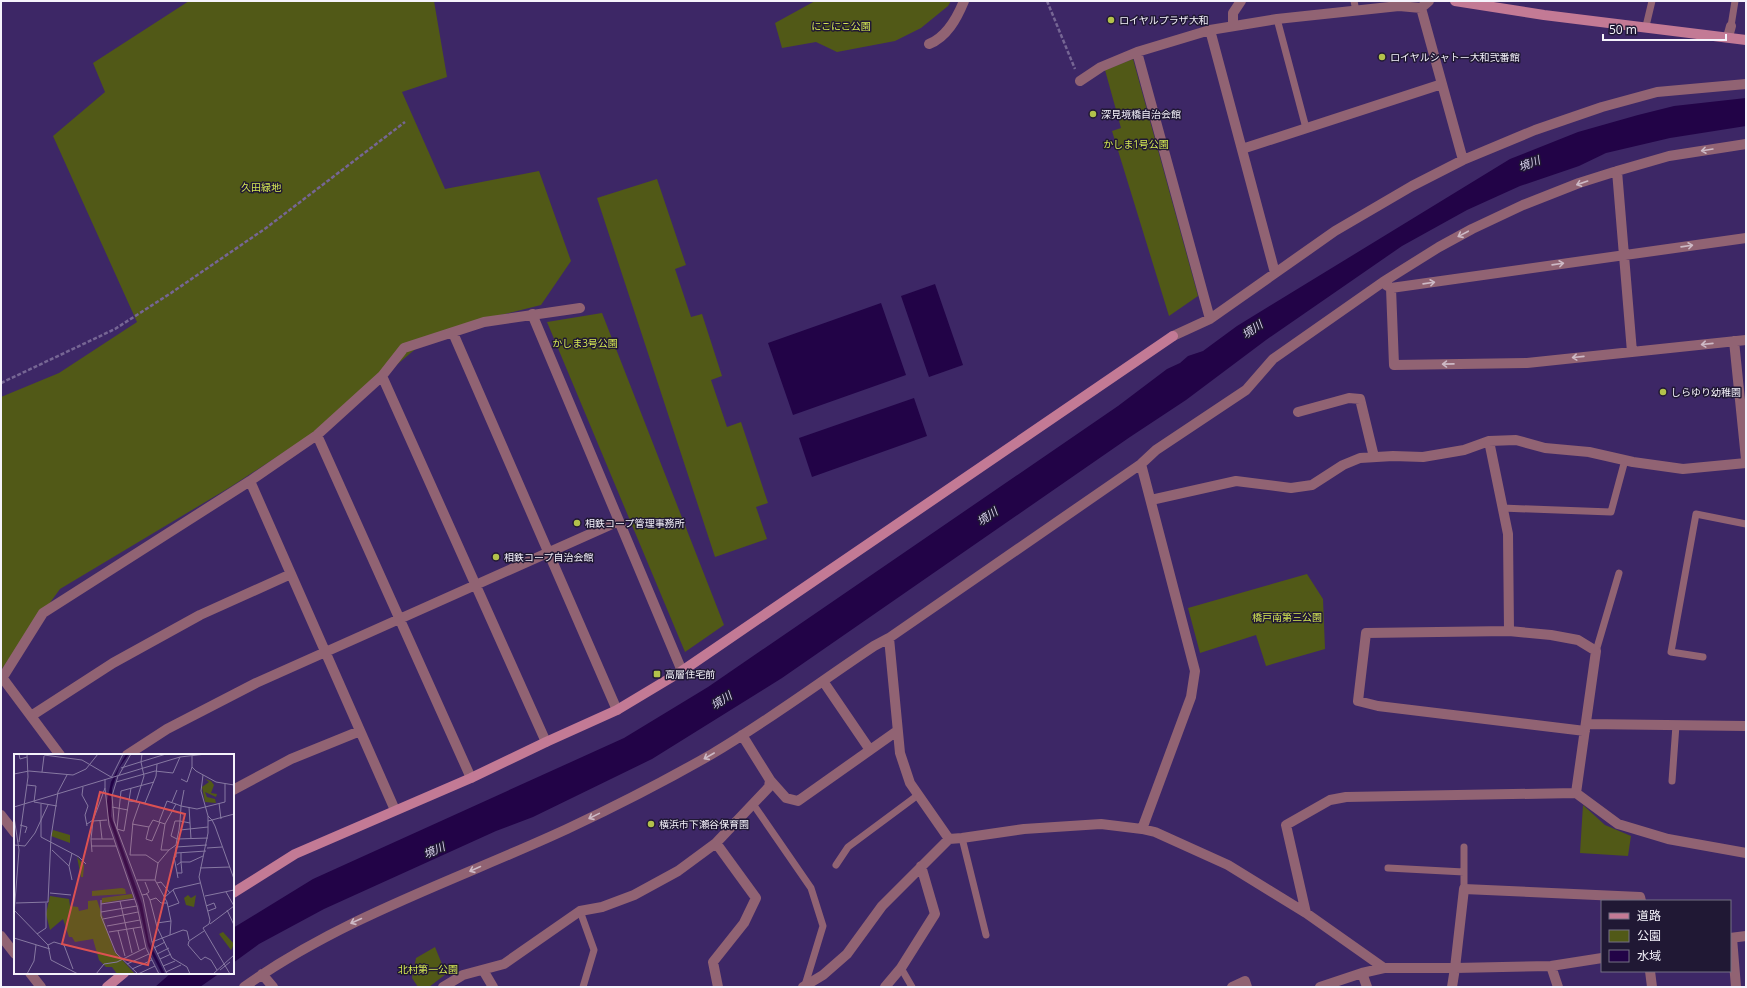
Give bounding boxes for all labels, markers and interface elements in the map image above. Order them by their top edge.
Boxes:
place label: ロイヤルプラザ大和 [1119,13,1209,27]
marker: ロイヤルプラザ大和 [1106,15,1116,25]
scale bar [1603,16,1726,42]
park label: にこにこ公園 [811,19,871,33]
text: 50 m [1609,21,1637,38]
place label: ロイヤルシャトー大和弐番館 [1390,50,1520,64]
marker: ロイヤルシャトー大和弐番館 [1377,52,1387,62]
place label: 深見境橋自治会館 [1101,107,1181,121]
marker: 深見境橋自治会館 [1088,109,1098,119]
park label: かしま1号公園 [1103,137,1169,151]
one-way arrow [1701,146,1714,154]
water label: 境川 [1516,152,1543,174]
one-way arrow [1576,179,1588,187]
park label: 久田緑地 [241,180,282,194]
one-way arrow [1457,231,1469,239]
one-way arrow [1680,242,1693,250]
one-way arrow [1551,260,1564,268]
one-way arrow [1422,279,1435,287]
water label: 境川 [1239,316,1266,341]
park label: かしま3号公園 [552,336,618,350]
one-way arrow [1701,340,1714,348]
one-way arrow [1572,354,1585,361]
one-way arrow [1442,360,1455,368]
place label: しらゆり幼稚園 [1671,385,1741,399]
marker: しらゆり幼稚園 [1658,387,1668,397]
water label: 境川 [974,503,1001,528]
place label: 相鉄コープ管理事務所 [585,516,684,530]
marker: 相鉄コープ管理事務所 [572,518,582,528]
place label: 相鉄コープ自治会館 [504,550,593,564]
marker: 相鉄コープ自治会館 [491,552,501,562]
park label: 橋戸南第三公園 [1252,610,1322,624]
place label: 高層住宅前 [665,667,715,681]
marker: 高層住宅前 [652,669,662,679]
water label: 境川 [708,687,735,712]
one-way arrow [703,752,715,760]
inset map [14,754,234,974]
one-way arrow [588,813,600,820]
place label: 横浜市下瀬谷保育園 [659,817,749,831]
marker: 横浜市下瀬谷保育園 [646,819,656,829]
water label: 境川 [421,838,448,861]
one-way arrow [469,866,481,873]
legend [1601,900,1731,972]
text: 道路 [1637,907,1661,924]
one-way arrow [350,918,362,925]
text: 公園 [1637,927,1661,944]
text: 水域 [1637,947,1661,964]
park label: 北村第一公園 [398,962,458,976]

